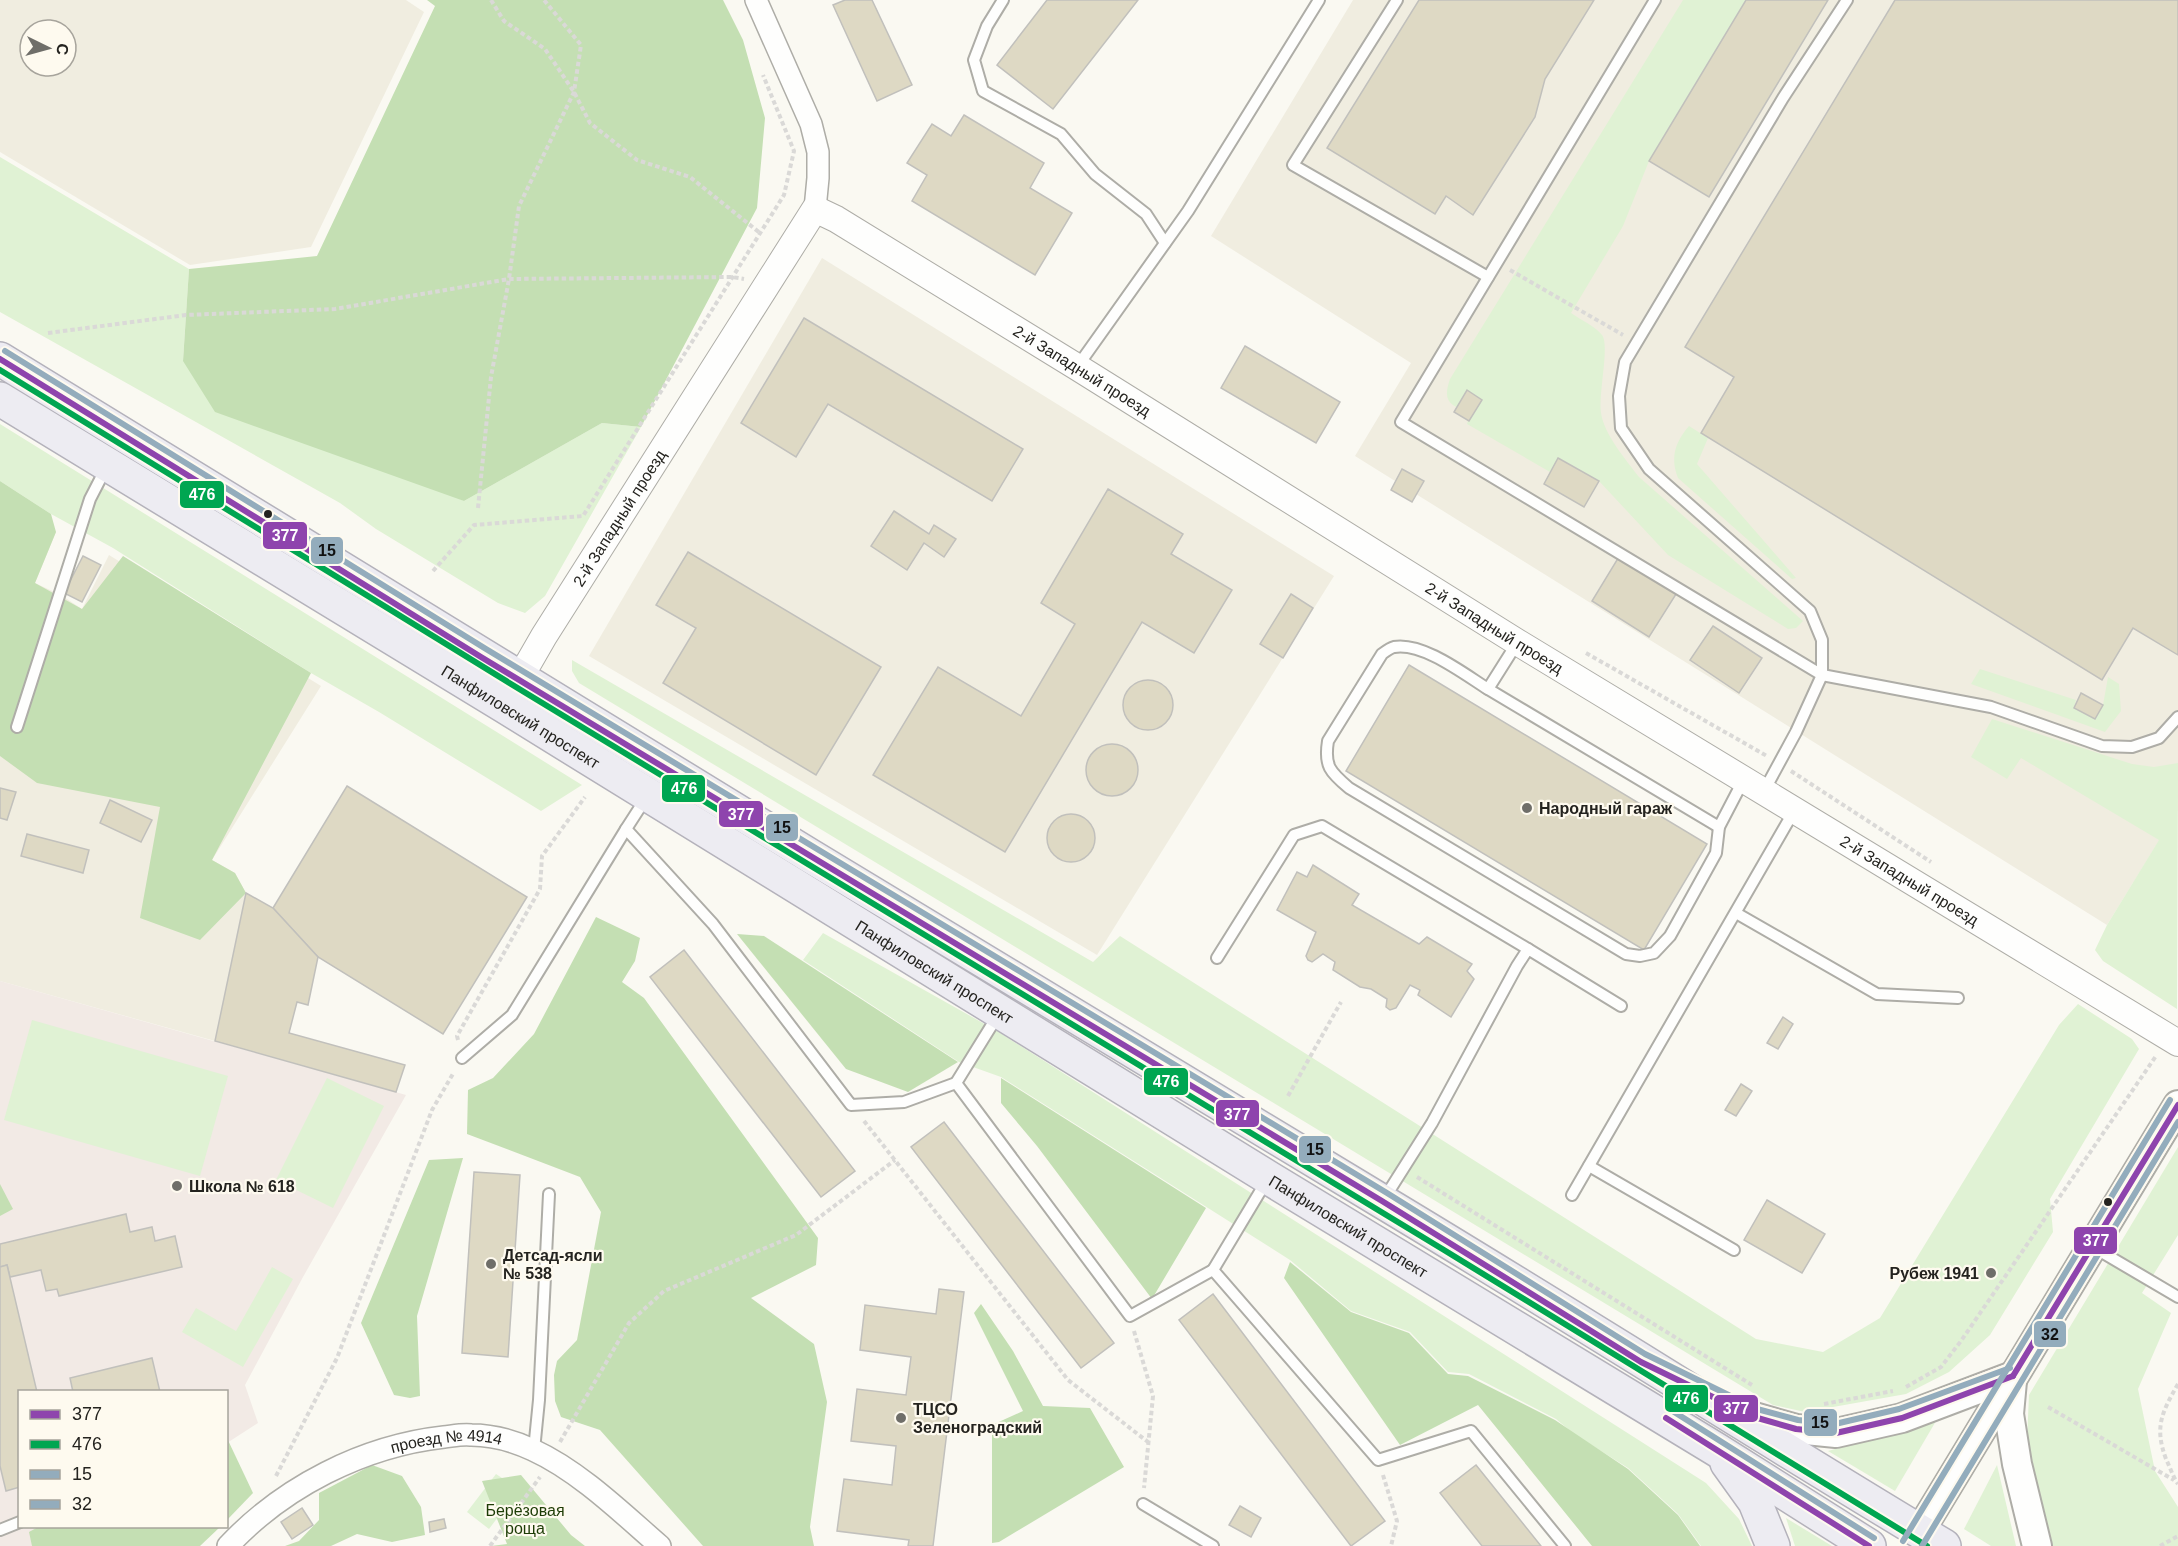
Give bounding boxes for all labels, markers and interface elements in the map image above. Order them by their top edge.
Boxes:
north arrow [18,18,78,78]
text: С [53,43,71,56]
street label: 2-й Западный проезд [1010,322,1154,420]
street label: 2-й Западный проезд [569,446,669,589]
line badge: 476 [179,480,225,509]
text: 476 [189,486,215,503]
unlabelled marker [262,508,274,520]
line badge: 377 [262,521,308,550]
text: 377 [272,527,298,544]
line badge: 15 [310,536,344,565]
text: 15 [318,542,336,559]
street label: 2-й Западный проезд [1423,579,1567,677]
street label: Панфиловский проспект [439,662,603,772]
line badge: 476 [661,774,706,803]
text: 476 [671,780,697,797]
line badge: 377 [718,800,764,828]
place label: Народный гараж [1539,800,1673,817]
marker: Народный гараж [1520,801,1534,815]
text: 377 [728,806,754,823]
line badge: 15 [765,813,799,842]
text: 15 [773,819,791,836]
street label: 2-й Западный проезд [1838,832,1982,929]
street label: Панфиловский проспект [853,917,1017,1027]
line badge: 476 [1143,1067,1189,1096]
text: 476 [1153,1073,1179,1090]
line badge: 377 [1215,1099,1260,1128]
text: 377 [1224,1106,1250,1123]
line badge: 15 [1298,1135,1332,1164]
text: 15 [1306,1141,1324,1158]
street label: Панфиловский проспект [1266,1172,1431,1281]
place label: Школа № 618 [189,1178,295,1195]
marker: Школа № 618 [170,1179,184,1193]
unlabelled marker [2102,1196,2114,1208]
line badge: 377 [2073,1226,2118,1255]
text: 377 [2083,1232,2109,1249]
place label: Детсад-ясли № 538 [503,1247,603,1282]
marker: Детсад-ясли № 538 [484,1257,498,1271]
place label: Рубеж 1941 [1889,1265,1979,1282]
marker: Рубеж 1941 [1984,1266,1998,1280]
line badge: 32 [2033,1320,2067,1348]
text: 32 [2041,1326,2059,1343]
line badge: 476 [1664,1384,1709,1413]
legend [18,1390,228,1528]
text: 476 [1673,1390,1699,1407]
line badge: 377 [1713,1394,1759,1423]
text: 377 [1723,1400,1749,1417]
place label: ТЦСО Зеленоградский [913,1401,1042,1436]
text: 377 [72,1404,102,1424]
line badge: 15 [1803,1408,1838,1437]
marker: ТЦСО Зеленоградский [894,1411,908,1425]
text: 15 [1811,1414,1829,1431]
street label: проезд № 4914 [389,1426,504,1456]
text: 476 [72,1434,102,1454]
text: 15 [72,1464,92,1484]
text: 32 [72,1494,92,1514]
park label: Берёзовая роща [485,1502,565,1537]

